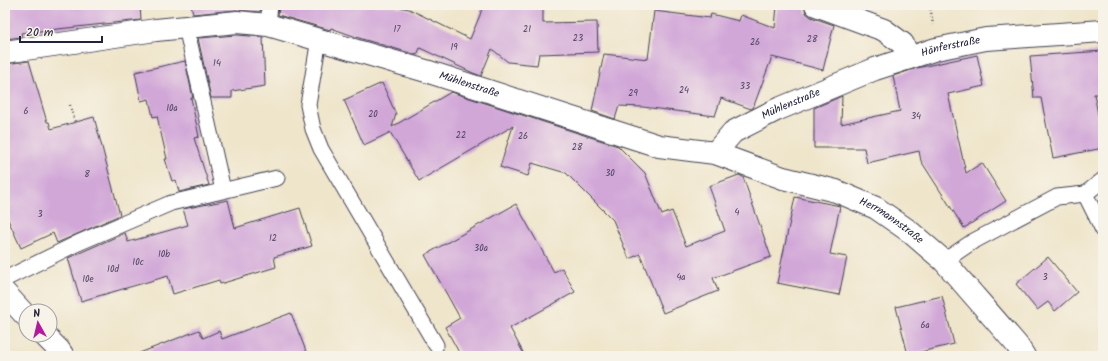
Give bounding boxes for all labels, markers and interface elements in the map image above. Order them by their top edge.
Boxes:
scale bar [20,18,102,44]
house number: 17 [394,22,401,37]
house number: 21 [523,22,531,37]
text: 20 m [26,23,54,42]
house number: 23 [573,31,583,46]
street label: Hänferstraße [918,31,982,62]
house number: 28 [807,32,818,47]
house number: 26 [750,35,760,50]
house number: 19 [450,40,458,55]
house number: 14 [213,56,221,71]
street label: Mühlenstraße [437,67,502,103]
house number: 33 [740,79,750,94]
house number: 24 [679,83,689,98]
street label: Mühlenstraße [758,84,823,125]
house number: 29 [628,86,638,101]
house number: 10a [166,101,178,116]
house number: 6 [23,104,29,119]
house number: 20 [368,107,378,122]
house number: 34 [911,109,921,124]
house number: 22 [456,128,466,143]
house number: 26 [518,129,528,144]
house number: 28 [572,140,583,155]
house number: 30 [605,166,615,181]
house number: 8 [84,167,90,182]
street label: Herrmannstraße [856,193,928,249]
house number: 4 [735,205,740,220]
house number: 3 [37,207,43,222]
house number: 12 [269,231,277,246]
house number: 30a [474,241,488,256]
house number: 10b [158,247,170,262]
house number: 10c [132,255,144,270]
house number: 10d [107,262,119,277]
house number: 4a [676,270,686,285]
house number: 3 [1042,270,1048,285]
house number: 10e [82,272,94,287]
north arrow [18,303,58,343]
text: N [32,305,41,323]
house number: 6a [920,318,930,333]

